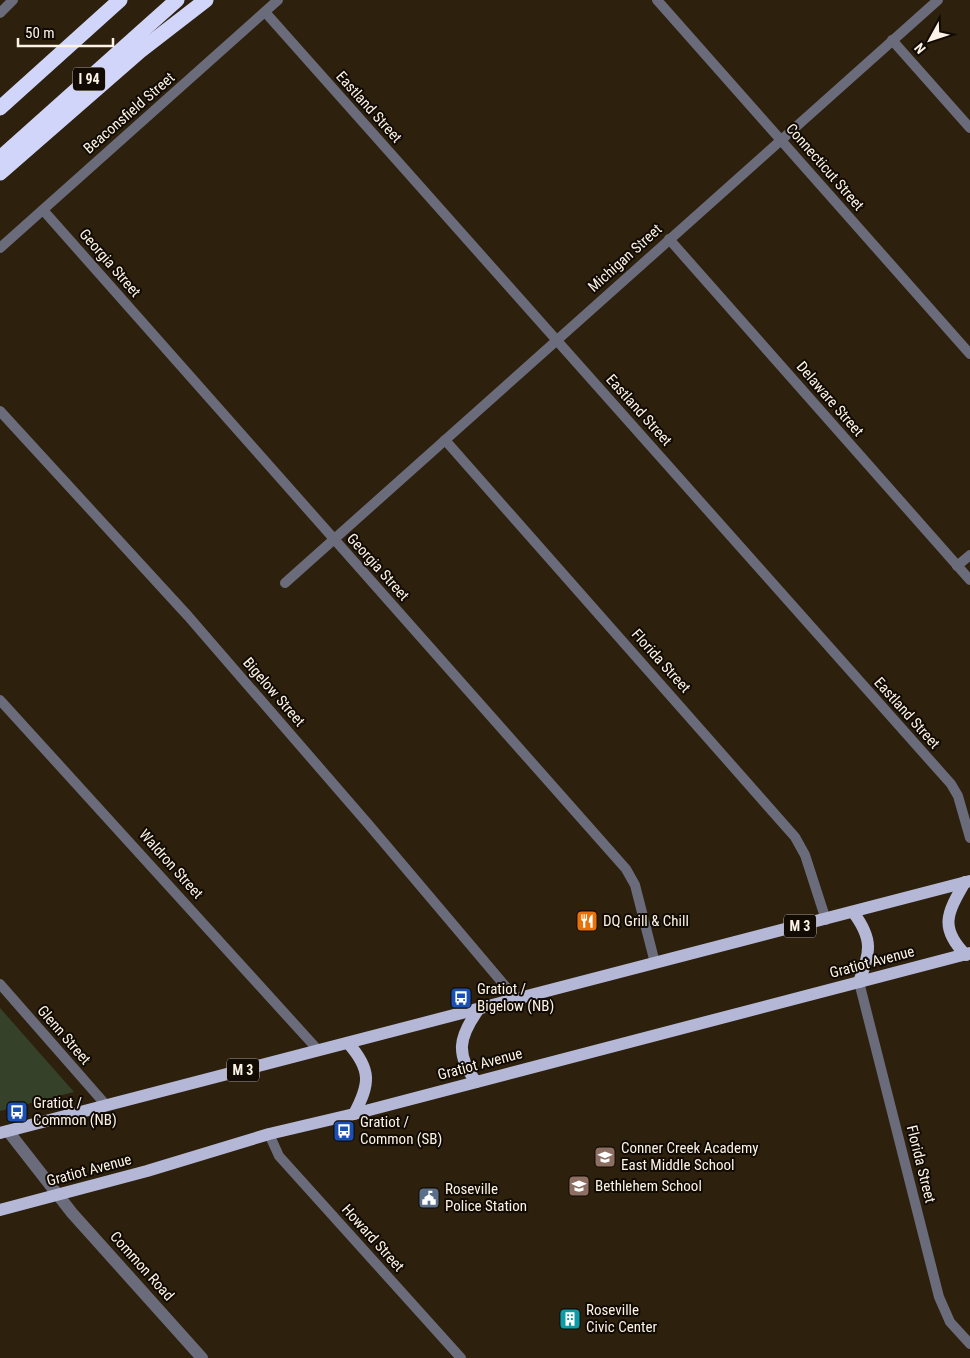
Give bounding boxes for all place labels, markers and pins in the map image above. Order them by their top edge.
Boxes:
restaurant icon: DQ Grill & Chill [575,909,599,933]
place label: DQ Grill & Chill [603,912,689,930]
place label: Gratiot / Bigelow (NB) [477,980,554,1015]
bus stop icon: Gratiot / Bigelow (NB) [449,986,473,1010]
place label: Gratiot / Common (NB) [33,1094,117,1129]
bus stop icon: Gratiot / Common (NB) [5,1100,29,1124]
place label: Gratiot / Common (SB) [360,1113,442,1148]
bus stop icon: Gratiot / Common (SB) [332,1119,356,1143]
place label: Conner Creek Academy East Middle School [621,1139,759,1174]
school or university icon: Conner Creek Academy East Middle School [593,1145,617,1169]
school or university icon: Bethlehem School [567,1174,591,1198]
place label: Bethlehem School [595,1177,702,1195]
place label: Roseville Police Station [445,1180,527,1215]
public building icon: Roseville Police Station [417,1186,441,1210]
place label: Roseville Civic Center [586,1301,657,1336]
building icon: Roseville Civic Center [558,1307,582,1331]

